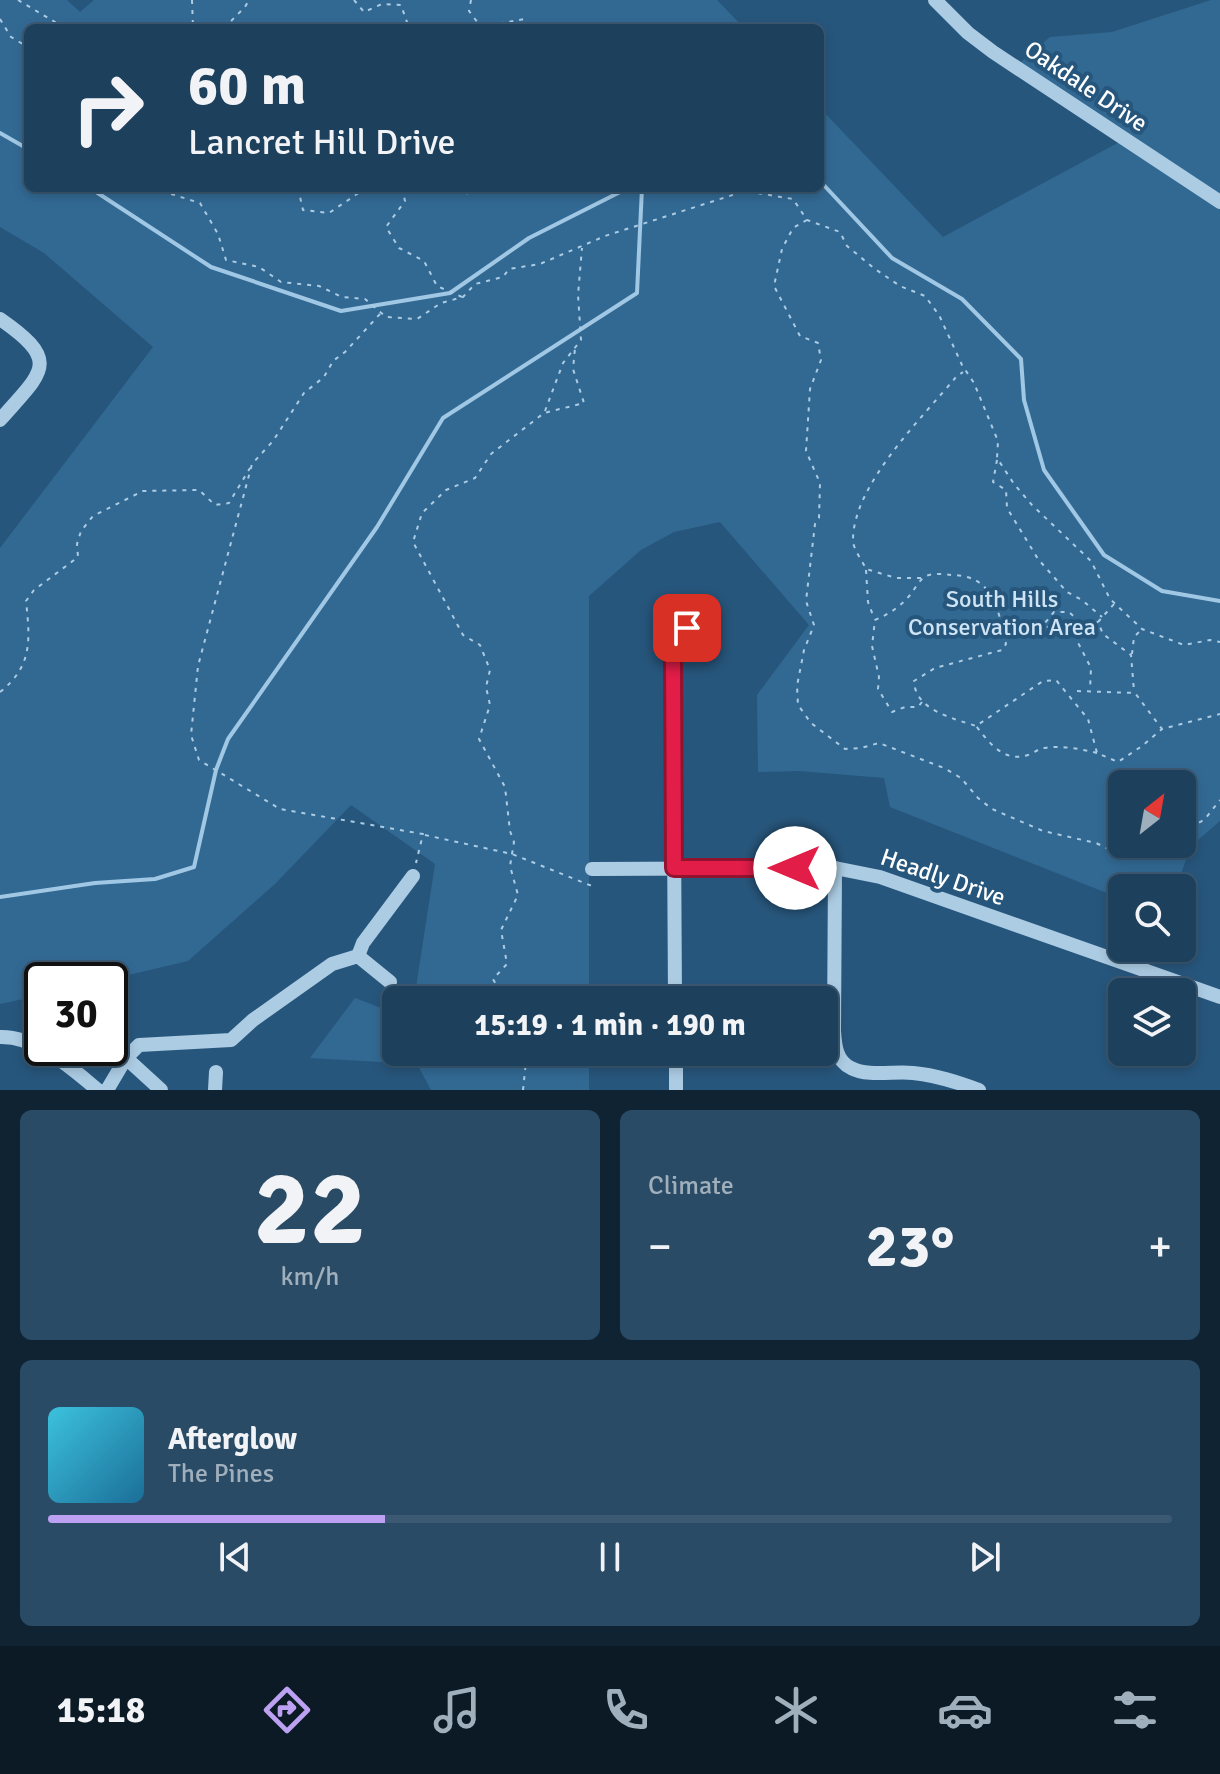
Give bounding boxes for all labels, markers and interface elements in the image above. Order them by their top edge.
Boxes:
street label: Oakdale Drive [1019,34,1153,138]
text: 60 m [188,51,306,120]
icon: right [56,56,160,160]
text: Lancret Hill Drive [188,120,456,165]
park label: South Hills Conservation Area [908,584,1096,642]
pin [653,594,721,662]
icon: arrive [665,606,709,650]
north arrow [1108,770,1196,858]
map controls [1108,770,1196,1066]
position arrow [753,826,837,910]
street label: Headly Drive [877,842,1009,912]
button: search [1108,874,1196,962]
speed limit sign: 30 [24,962,128,1066]
button: layers [1108,978,1196,1066]
text: 15:19 · 1 min · 190 m [474,1007,746,1044]
text: 22 [254,1145,366,1273]
text: Climate [648,1170,734,1202]
text: 23° [866,1210,954,1284]
text: − [648,1220,672,1274]
text: + [1148,1220,1172,1274]
text: km/h [281,1261,339,1293]
text: Afterglow [168,1421,297,1458]
text: The Pines [168,1458,274,1490]
icon: previous [213,1535,257,1579]
icon: pause [588,1535,632,1579]
icon: next [963,1535,1007,1579]
icon: directions [259,1682,315,1738]
icon: music [429,1682,485,1738]
icon: phone [598,1682,654,1738]
icon: climate [768,1682,824,1738]
icon: car [937,1682,993,1738]
icon: filters [1107,1682,1163,1738]
text: 15:18 [57,1688,145,1733]

